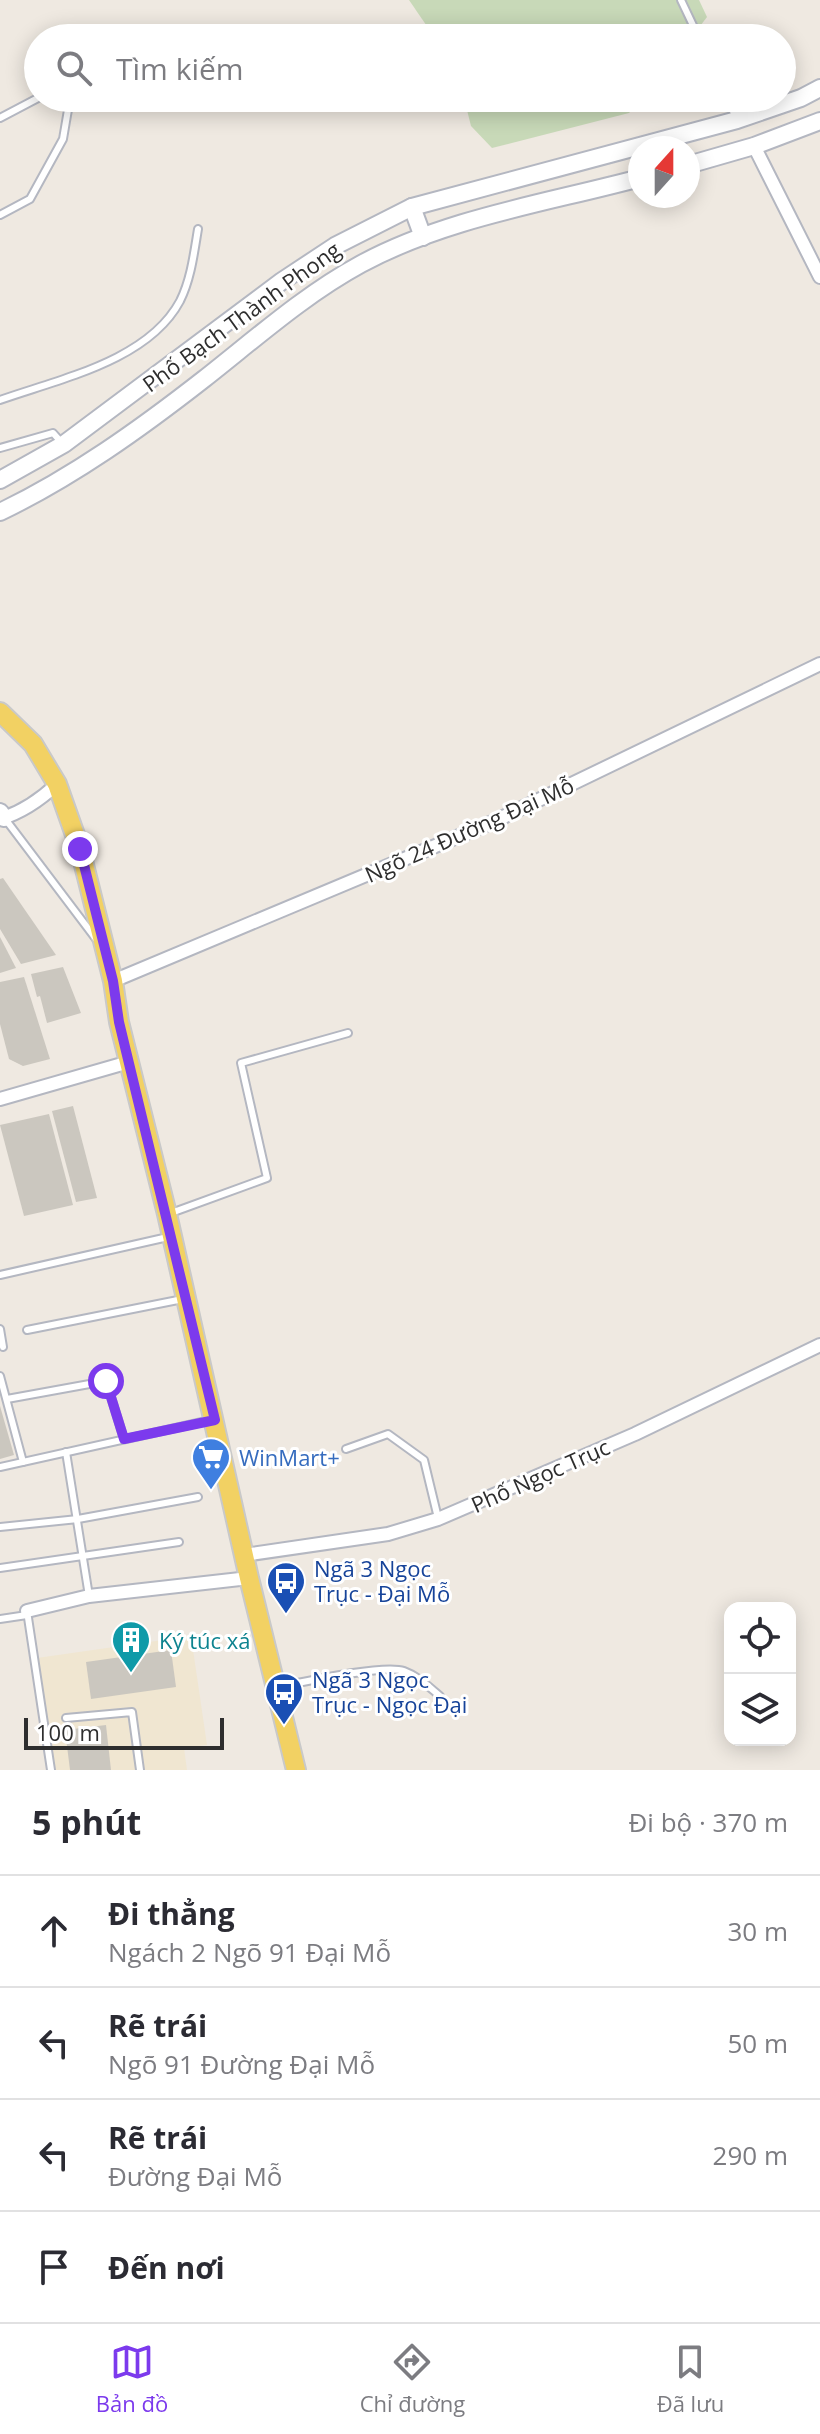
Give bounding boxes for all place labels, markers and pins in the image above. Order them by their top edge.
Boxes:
supermarket icon: WinMart+ [190,1436,232,1491]
place label: WinMart+ [239,1442,340,1472]
place label: Ngã 3 Ngọc Trục - Đại Mỗ [314,1553,450,1608]
bus stop icon: Ngã 3 Ngọc Trục - Đại Mỗ [265,1560,307,1615]
building icon: Ký túc xá [110,1619,152,1674]
place label: Ký túc xá [159,1625,251,1655]
place label: Ngã 3 Ngọc Trục - Ngọc Đại [312,1664,467,1719]
bus stop icon: Ngã 3 Ngọc Trục - Ngọc Đại [263,1671,305,1726]

